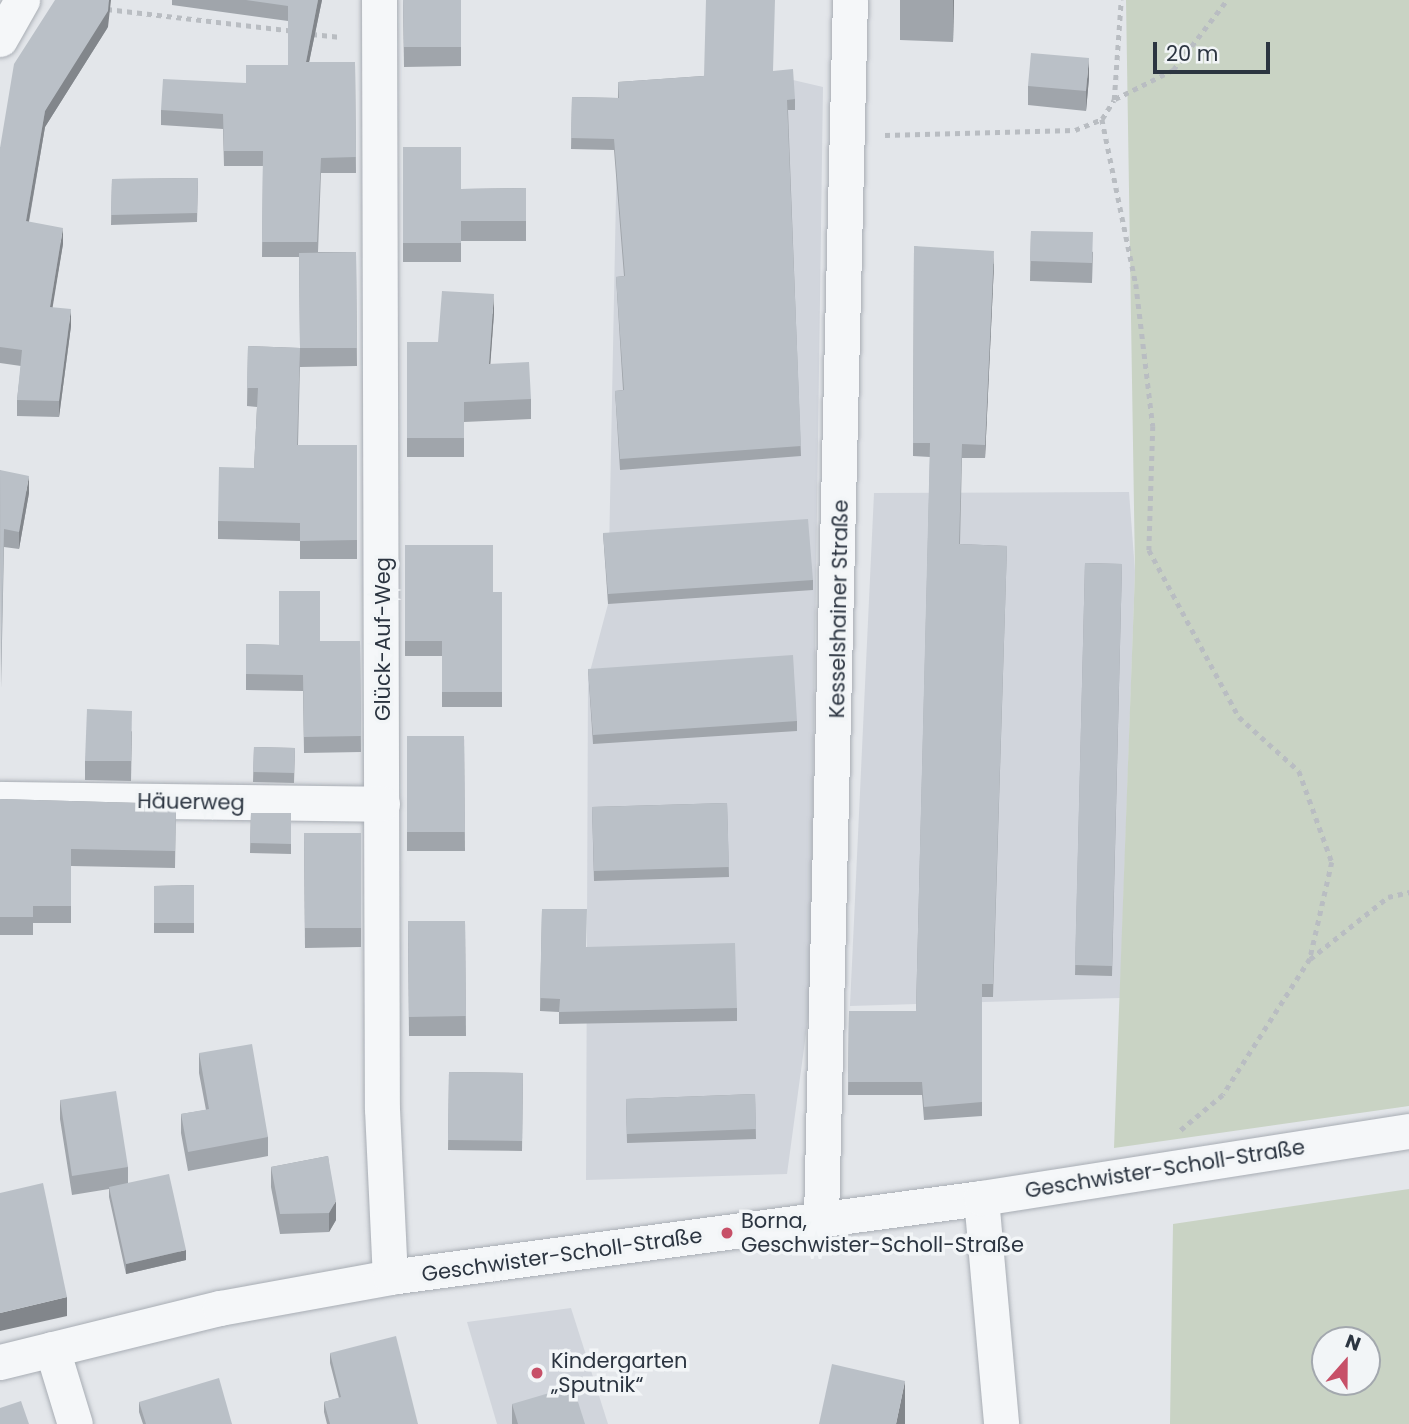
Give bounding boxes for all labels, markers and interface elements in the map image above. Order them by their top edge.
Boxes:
scale bar [1157,28,1274,72]
text: 20 m [1166,39,1219,68]
street label: Kesselshainer Straße [824,499,854,719]
street label: Glück-Auf-Weg [370,557,396,721]
street label: Häuerweg [137,788,245,816]
street label: Geschwister-Scholl-Straße [1023,1134,1307,1204]
place label: Borna, Geschwister-Scholl-Straße [741,1208,1024,1258]
street label: Geschwister-Scholl-Straße [420,1223,704,1287]
marker: Borna, Geschwister-Scholl-Straße [719,1225,735,1241]
north arrow [1311,1326,1381,1396]
text: N [1341,1328,1364,1358]
place label: Kindergarten „Sputnik“ [551,1348,688,1398]
marker: Kindergarten „Sputnik“ [529,1365,545,1381]

